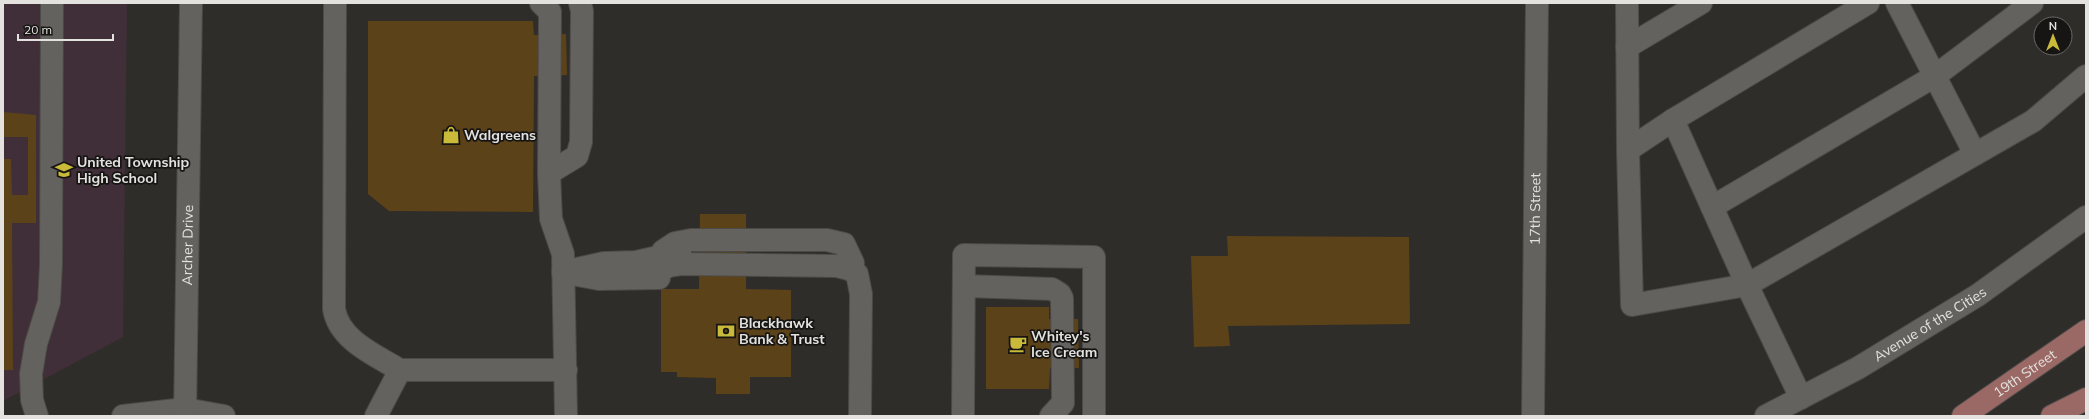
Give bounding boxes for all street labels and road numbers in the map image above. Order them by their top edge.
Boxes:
street label: 17th Street [1526,173,1544,245]
street label: Archer Drive [178,205,197,285]
street label: Avenue of the Cities [1870,283,1990,365]
street label: 19th Street [1990,345,2060,401]

